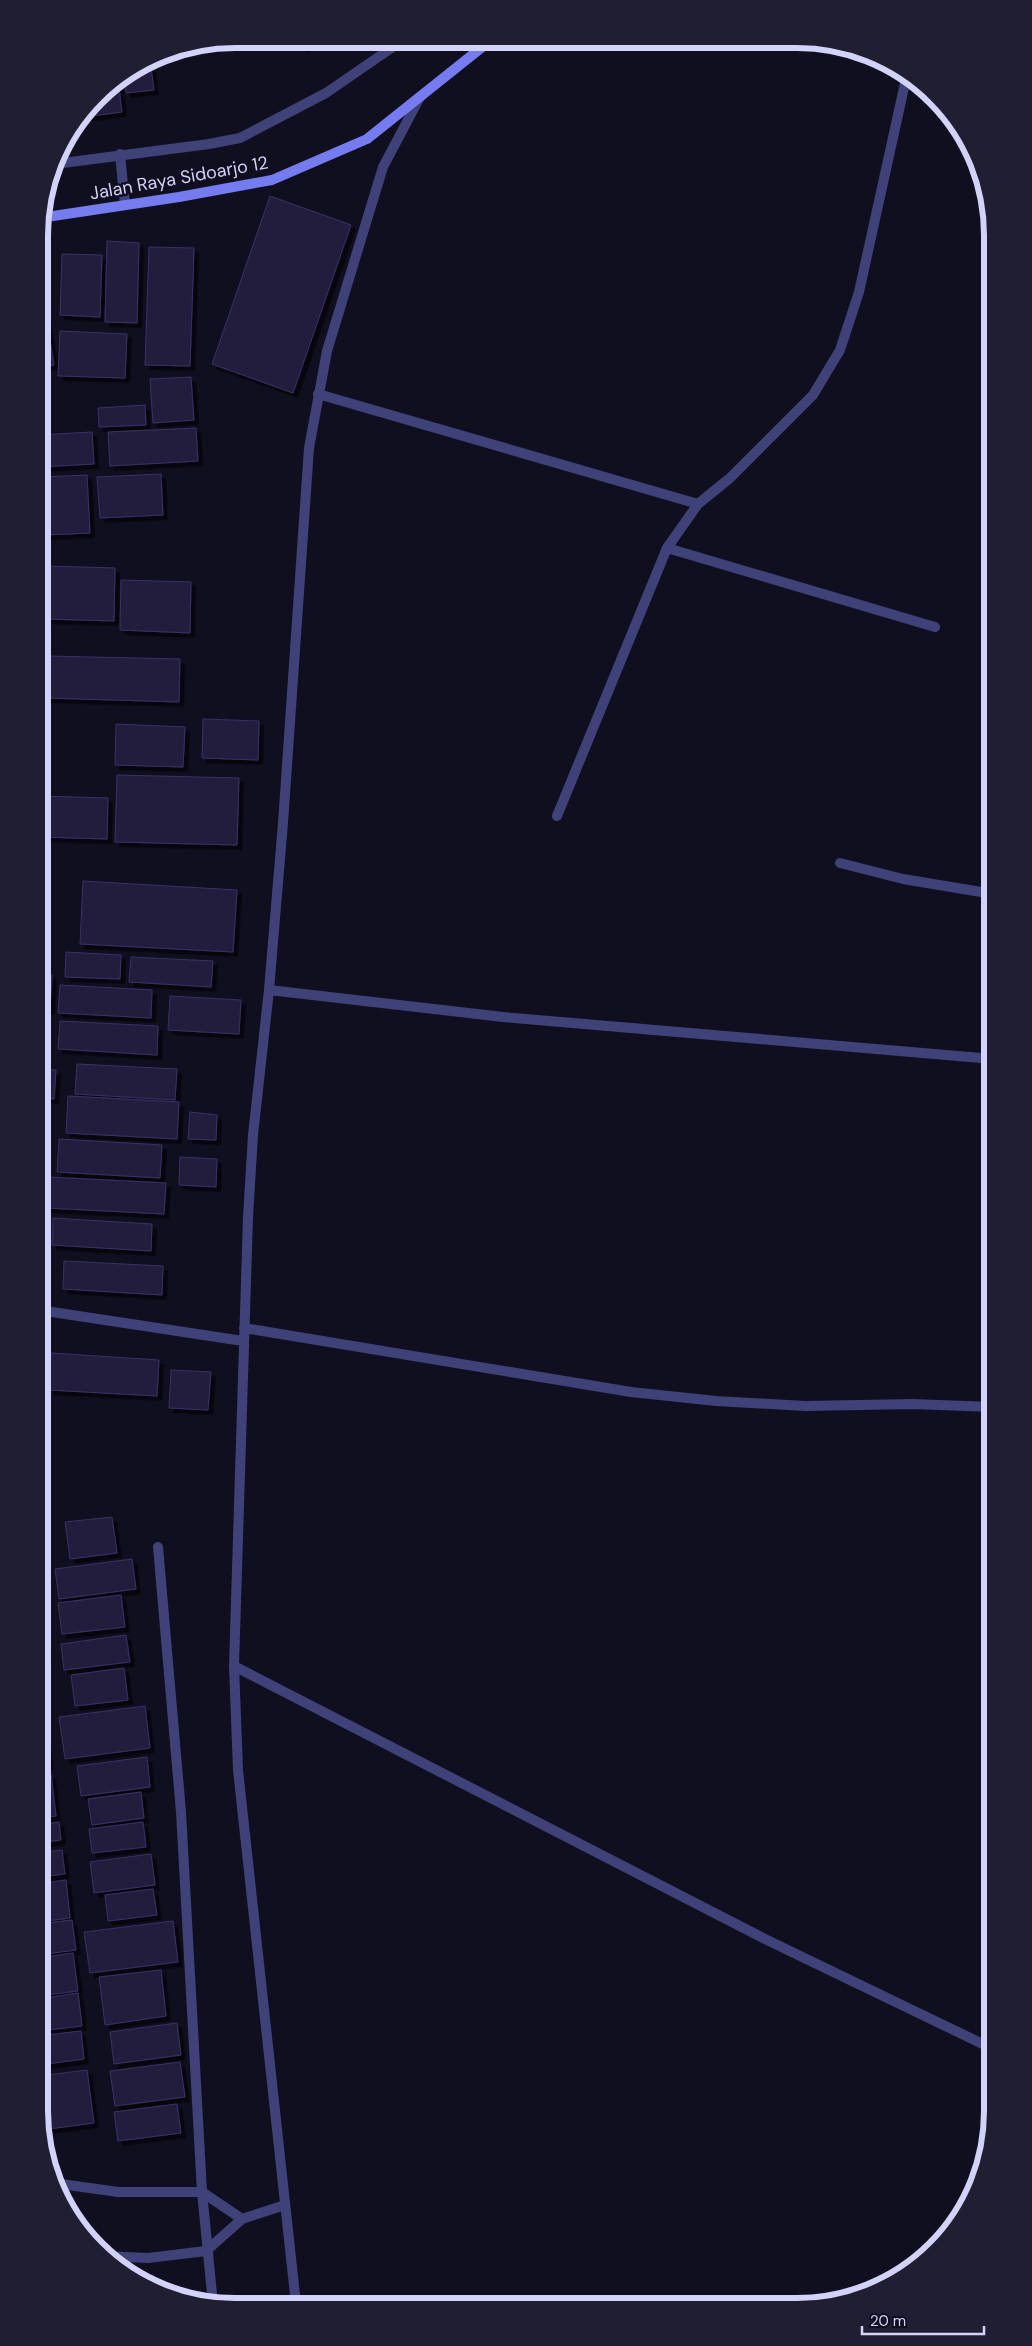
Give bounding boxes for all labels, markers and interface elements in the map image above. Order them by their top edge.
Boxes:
street label: Jalan Raya Sidoarjo 12 [88,150,270,206]
scale bar [862,2304,984,2336]
text: 20 m [870,2311,906,2331]

